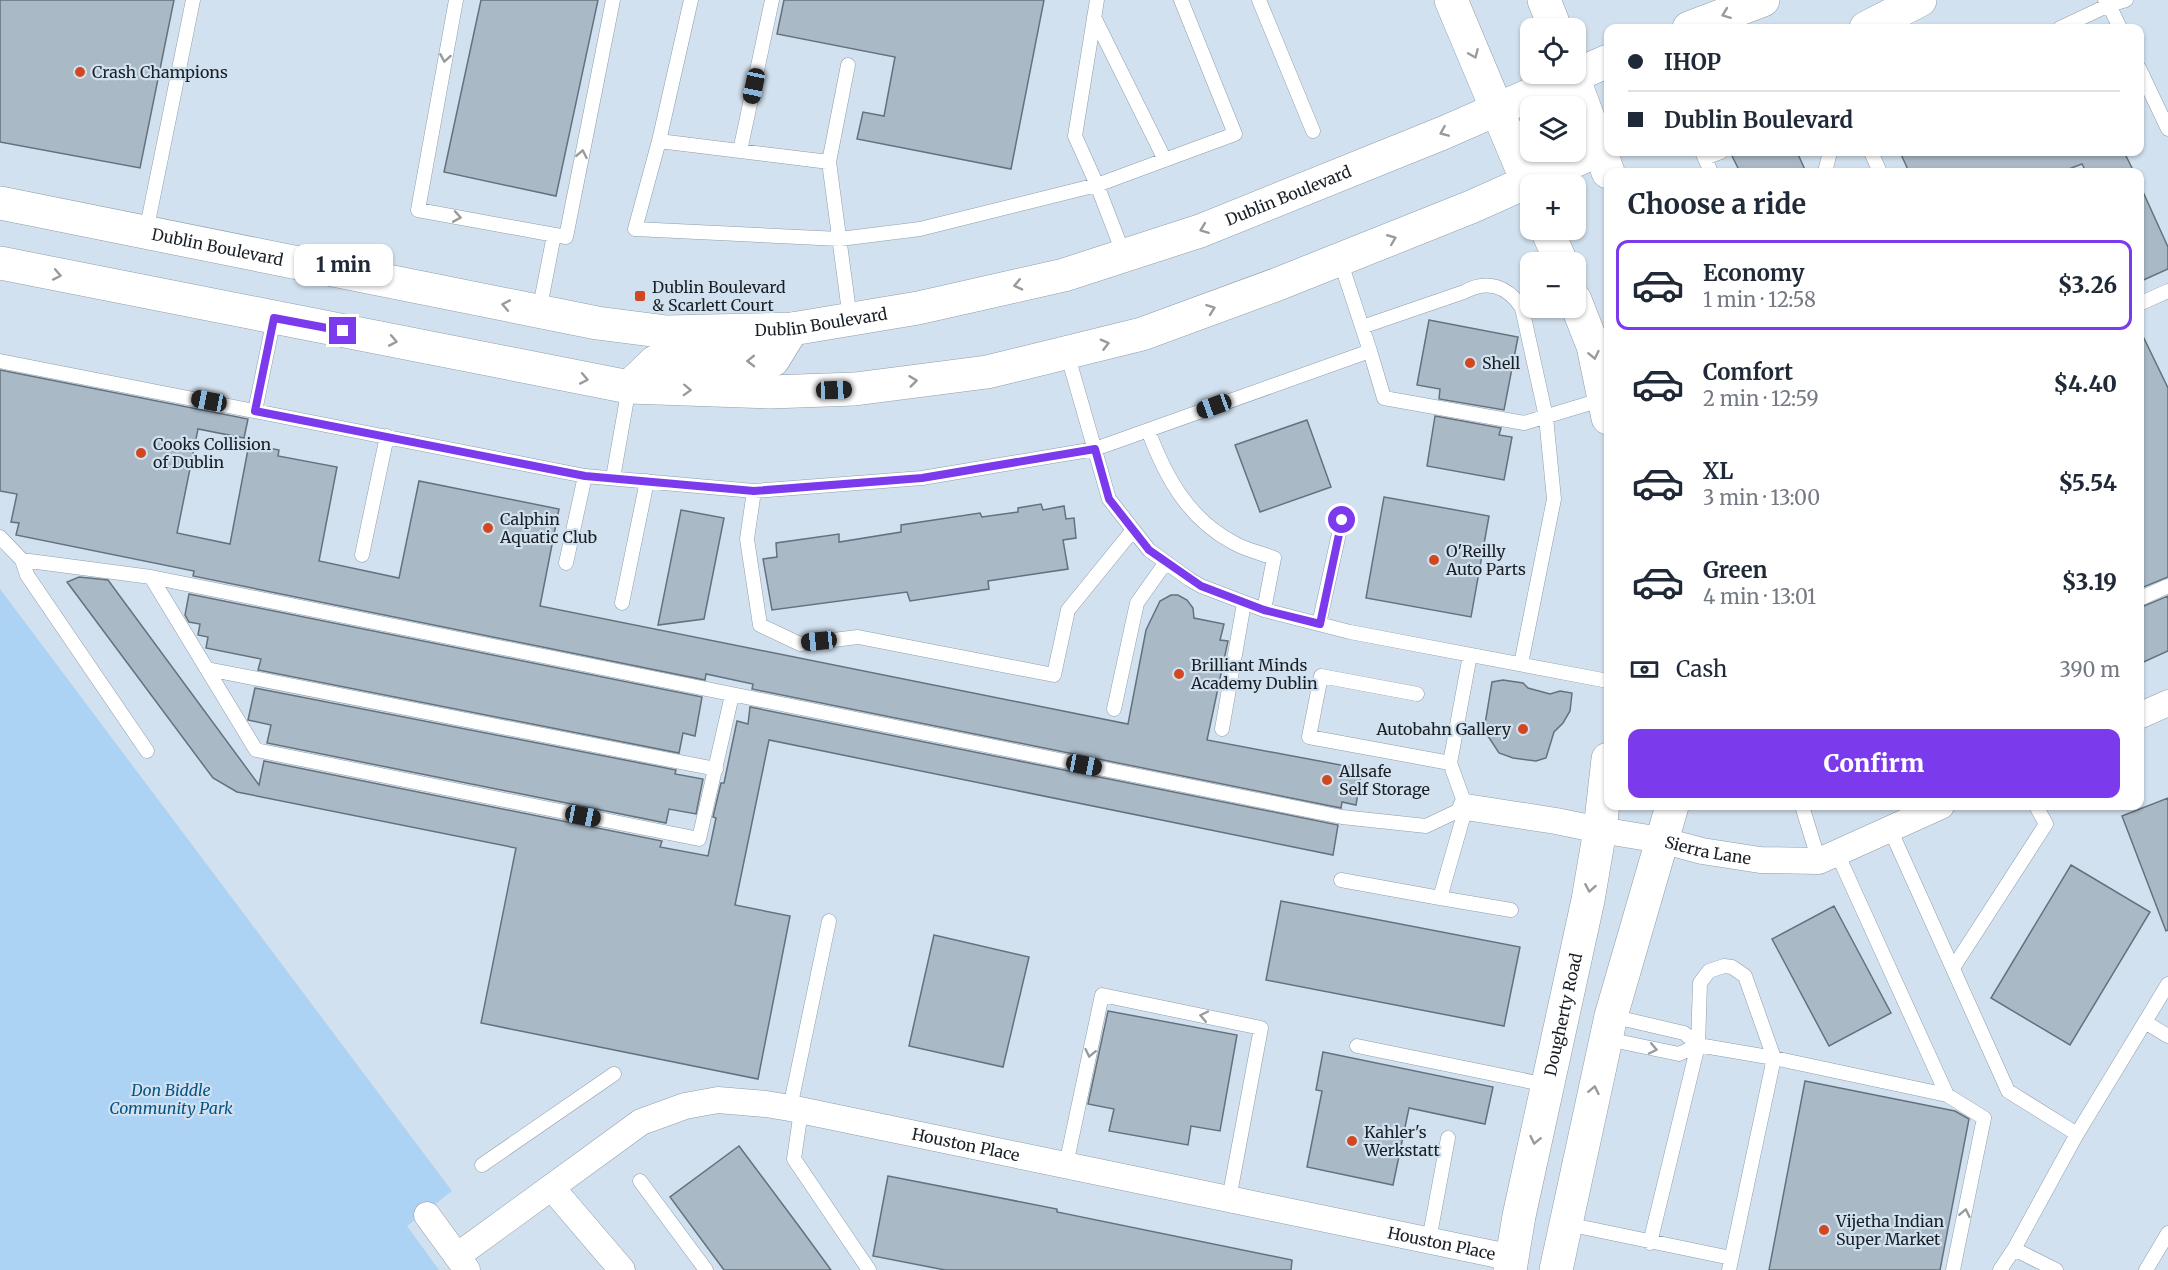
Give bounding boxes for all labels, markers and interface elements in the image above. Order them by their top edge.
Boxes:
one-way arrow [1721,7,1732,19]
map controls [1520,18,1586,318]
button: locate [1520,18,1586,84]
one-way arrow [1467,47,1479,58]
text: IHOP [1664,48,1721,76]
one-way arrow [440,53,452,62]
place label: Crash Champions [92,62,228,82]
marker: Crash Champions [73,65,87,79]
car [741,67,767,105]
button: layers [1520,96,1586,162]
text: Dublin Boulevard [1664,106,1853,134]
one-way arrow [1439,125,1450,137]
one-way arrow [575,149,588,159]
street label: Dublin Boulevard [1222,161,1354,230]
button: + [1520,174,1586,240]
text: Choose a ride [1628,187,1806,221]
one-way arrow [452,210,462,223]
one-way arrow [1199,222,1210,235]
street label: Dublin Boulevard [150,224,286,270]
one-way arrow [1387,233,1397,246]
callout: 1 min [294,244,392,286]
text: 1 min [316,252,371,277]
button: − [1520,252,1586,318]
icon: car [1631,258,1685,312]
text: Economy [1703,259,1804,287]
one-way arrow [52,268,62,281]
text: $3.26 [2058,271,2117,299]
place label: Dublin Boulevard & Scarlett Court [652,277,786,315]
one-way arrow [1013,278,1023,291]
text: 1 min · 12:58 [1703,287,1816,312]
marker: Dublin Boulevard & Scarlett Court [633,289,647,303]
one-way arrow [502,299,512,312]
street label: Dublin Boulevard [754,303,889,340]
one-way arrow [1205,303,1215,316]
route end [329,317,356,344]
one-way arrow [388,334,398,347]
one-way arrow [1100,338,1110,351]
one-way arrow [1587,350,1600,360]
place label: Shell [1482,353,1520,373]
one-way arrow [747,354,756,367]
marker: Shell [1463,356,1477,370]
icon: car [1631,357,1685,411]
text: Comfort [1703,358,1793,386]
text: $4.40 [2054,370,2117,398]
one-way arrow [579,372,589,385]
one-way arrow [909,376,918,388]
car [816,380,852,400]
one-way arrow [683,383,692,396]
text: 2 min · 12:59 [1703,386,1819,411]
car [190,389,228,413]
car [1194,391,1234,421]
place label: Cooks Collision of Dublin [153,434,272,472]
marker: Cooks Collision of Dublin [134,446,148,460]
icon: car [1631,456,1685,510]
text: XL [1703,457,1733,485]
text: $5.54 [2058,469,2117,497]
text: 3 min · 13:00 [1703,485,1820,510]
route start [1328,506,1355,533]
place label: Calphin Aquatic Club [499,509,597,547]
marker: Calphin Aquatic Club [481,521,495,535]
place label: O'Reilly Auto Parts [1445,541,1526,579]
marker: O'Reilly Auto Parts [1427,553,1441,567]
icon: car [1631,555,1685,609]
text: Green [1703,556,1767,584]
text: $3.19 [2062,568,2117,596]
text: 4 min · 13:01 [1703,584,1816,609]
car [800,630,838,652]
icon: cash [1628,653,1661,686]
place label: Brilliant Minds Academy Dublin [1190,655,1318,693]
text: Cash [1676,655,1727,683]
text: 390 m [2060,657,2120,682]
marker: Brilliant Minds Academy Dublin [1172,667,1186,681]
place label: Autobahn Gallery [1375,719,1512,739]
marker: Autobahn Gallery [1516,722,1530,736]
button: Confirm [1628,729,2120,798]
car [1065,753,1103,777]
place label: Allsafe Self Storage [1338,761,1430,799]
marker: Allsafe Self Storage [1320,773,1334,787]
car [564,804,602,828]
street label: Sierra Lane [1663,831,1752,868]
one-way arrow [1584,883,1596,893]
street label: Dougherty Road [1540,951,1586,1078]
one-way arrow [1199,1011,1209,1024]
one-way arrow [1648,1042,1658,1055]
one-way arrow [1084,1047,1097,1057]
park label: Don Biddle Community Park [109,1080,233,1118]
one-way arrow [1587,1085,1600,1095]
place label: Kahler's Werkstatt [1363,1122,1441,1160]
street label: Houston Place [910,1124,1021,1165]
marker: Kahler's Werkstatt [1345,1134,1359,1148]
one-way arrow [1529,1135,1542,1145]
one-way arrow [1958,1208,1971,1218]
place label: Vijetha Indian Super Market [1835,1211,1944,1249]
street label: Houston Place [1386,1222,1497,1264]
marker: Vijetha Indian Super Market [1817,1223,1831,1237]

